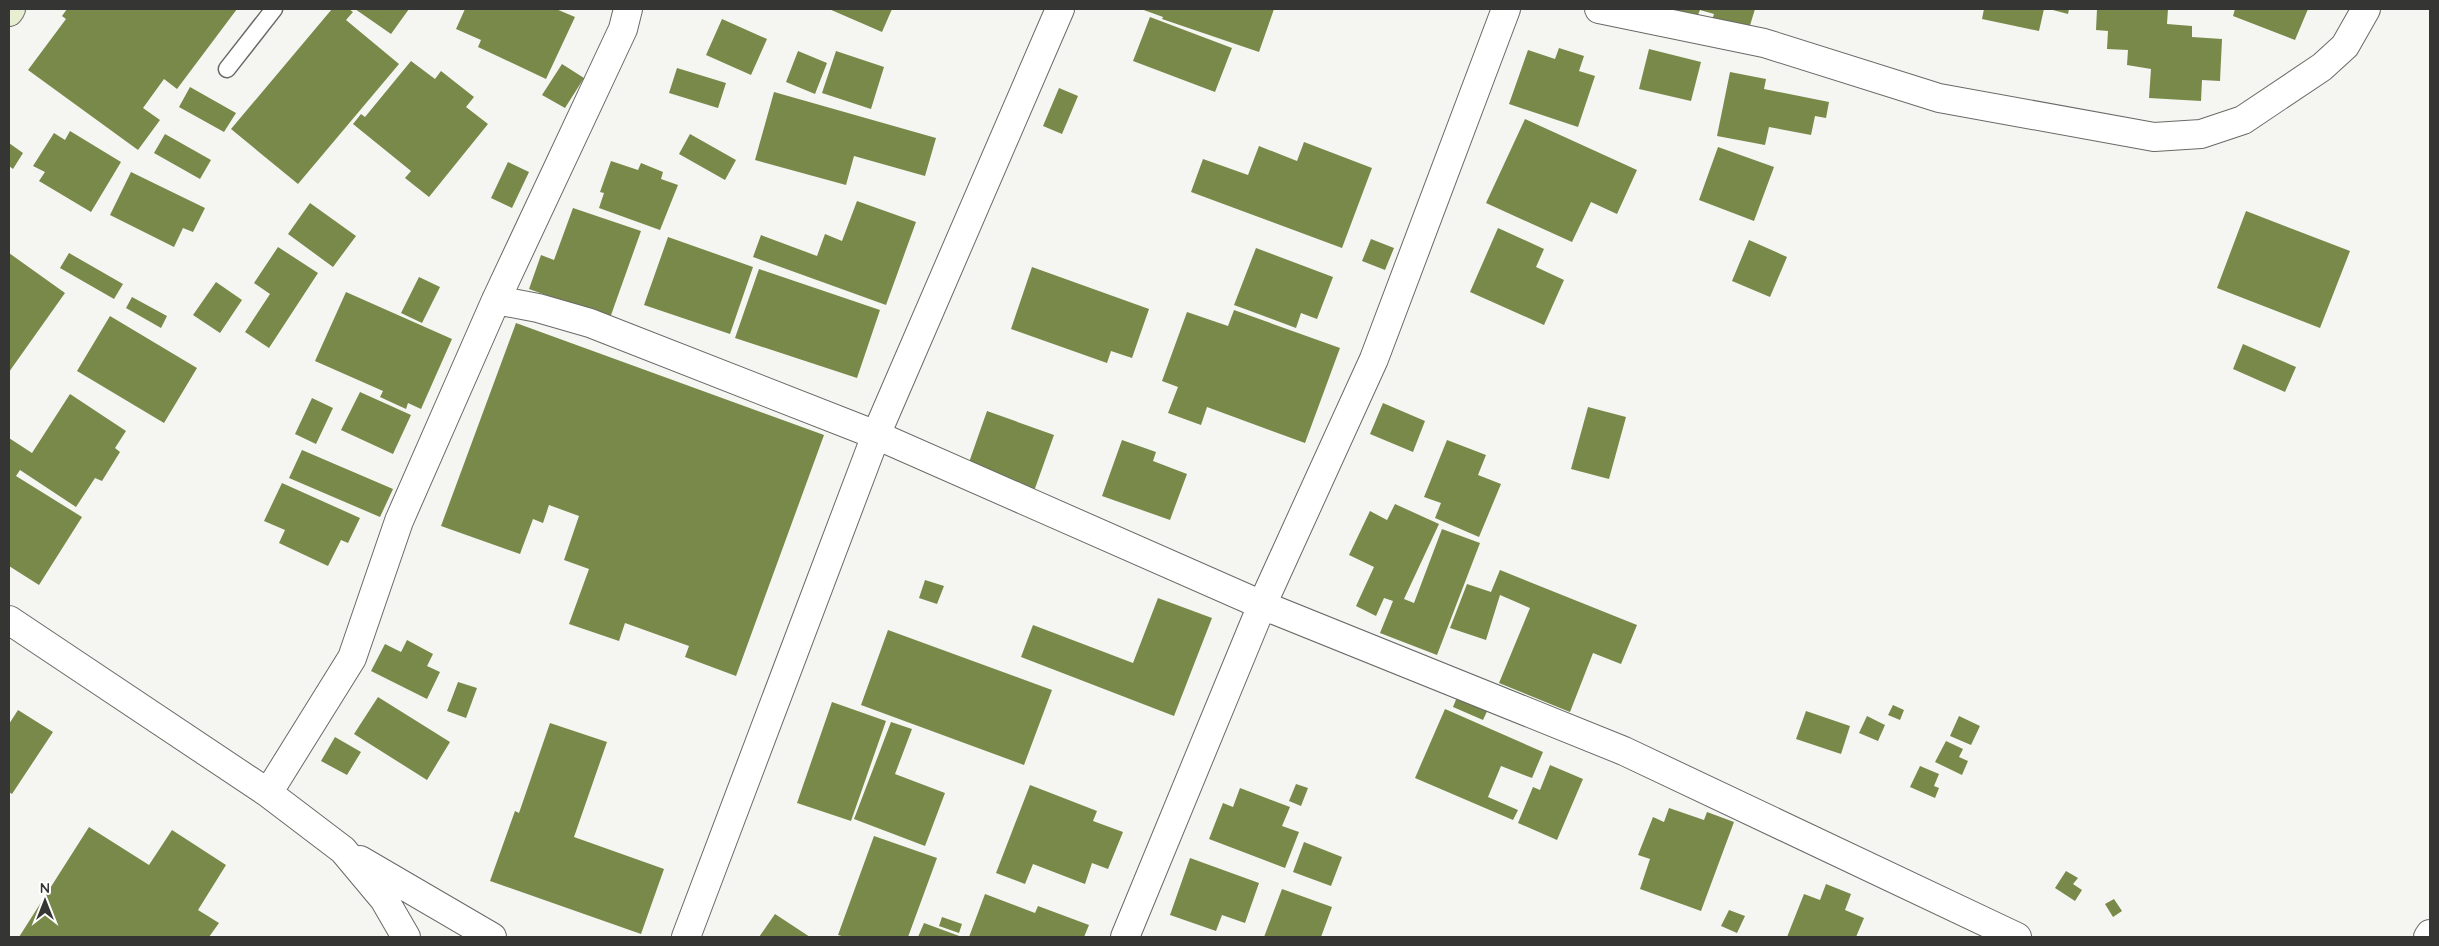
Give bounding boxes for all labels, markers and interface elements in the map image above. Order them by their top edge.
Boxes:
north arrow [20,876,70,926]
text: N [40,879,50,897]

